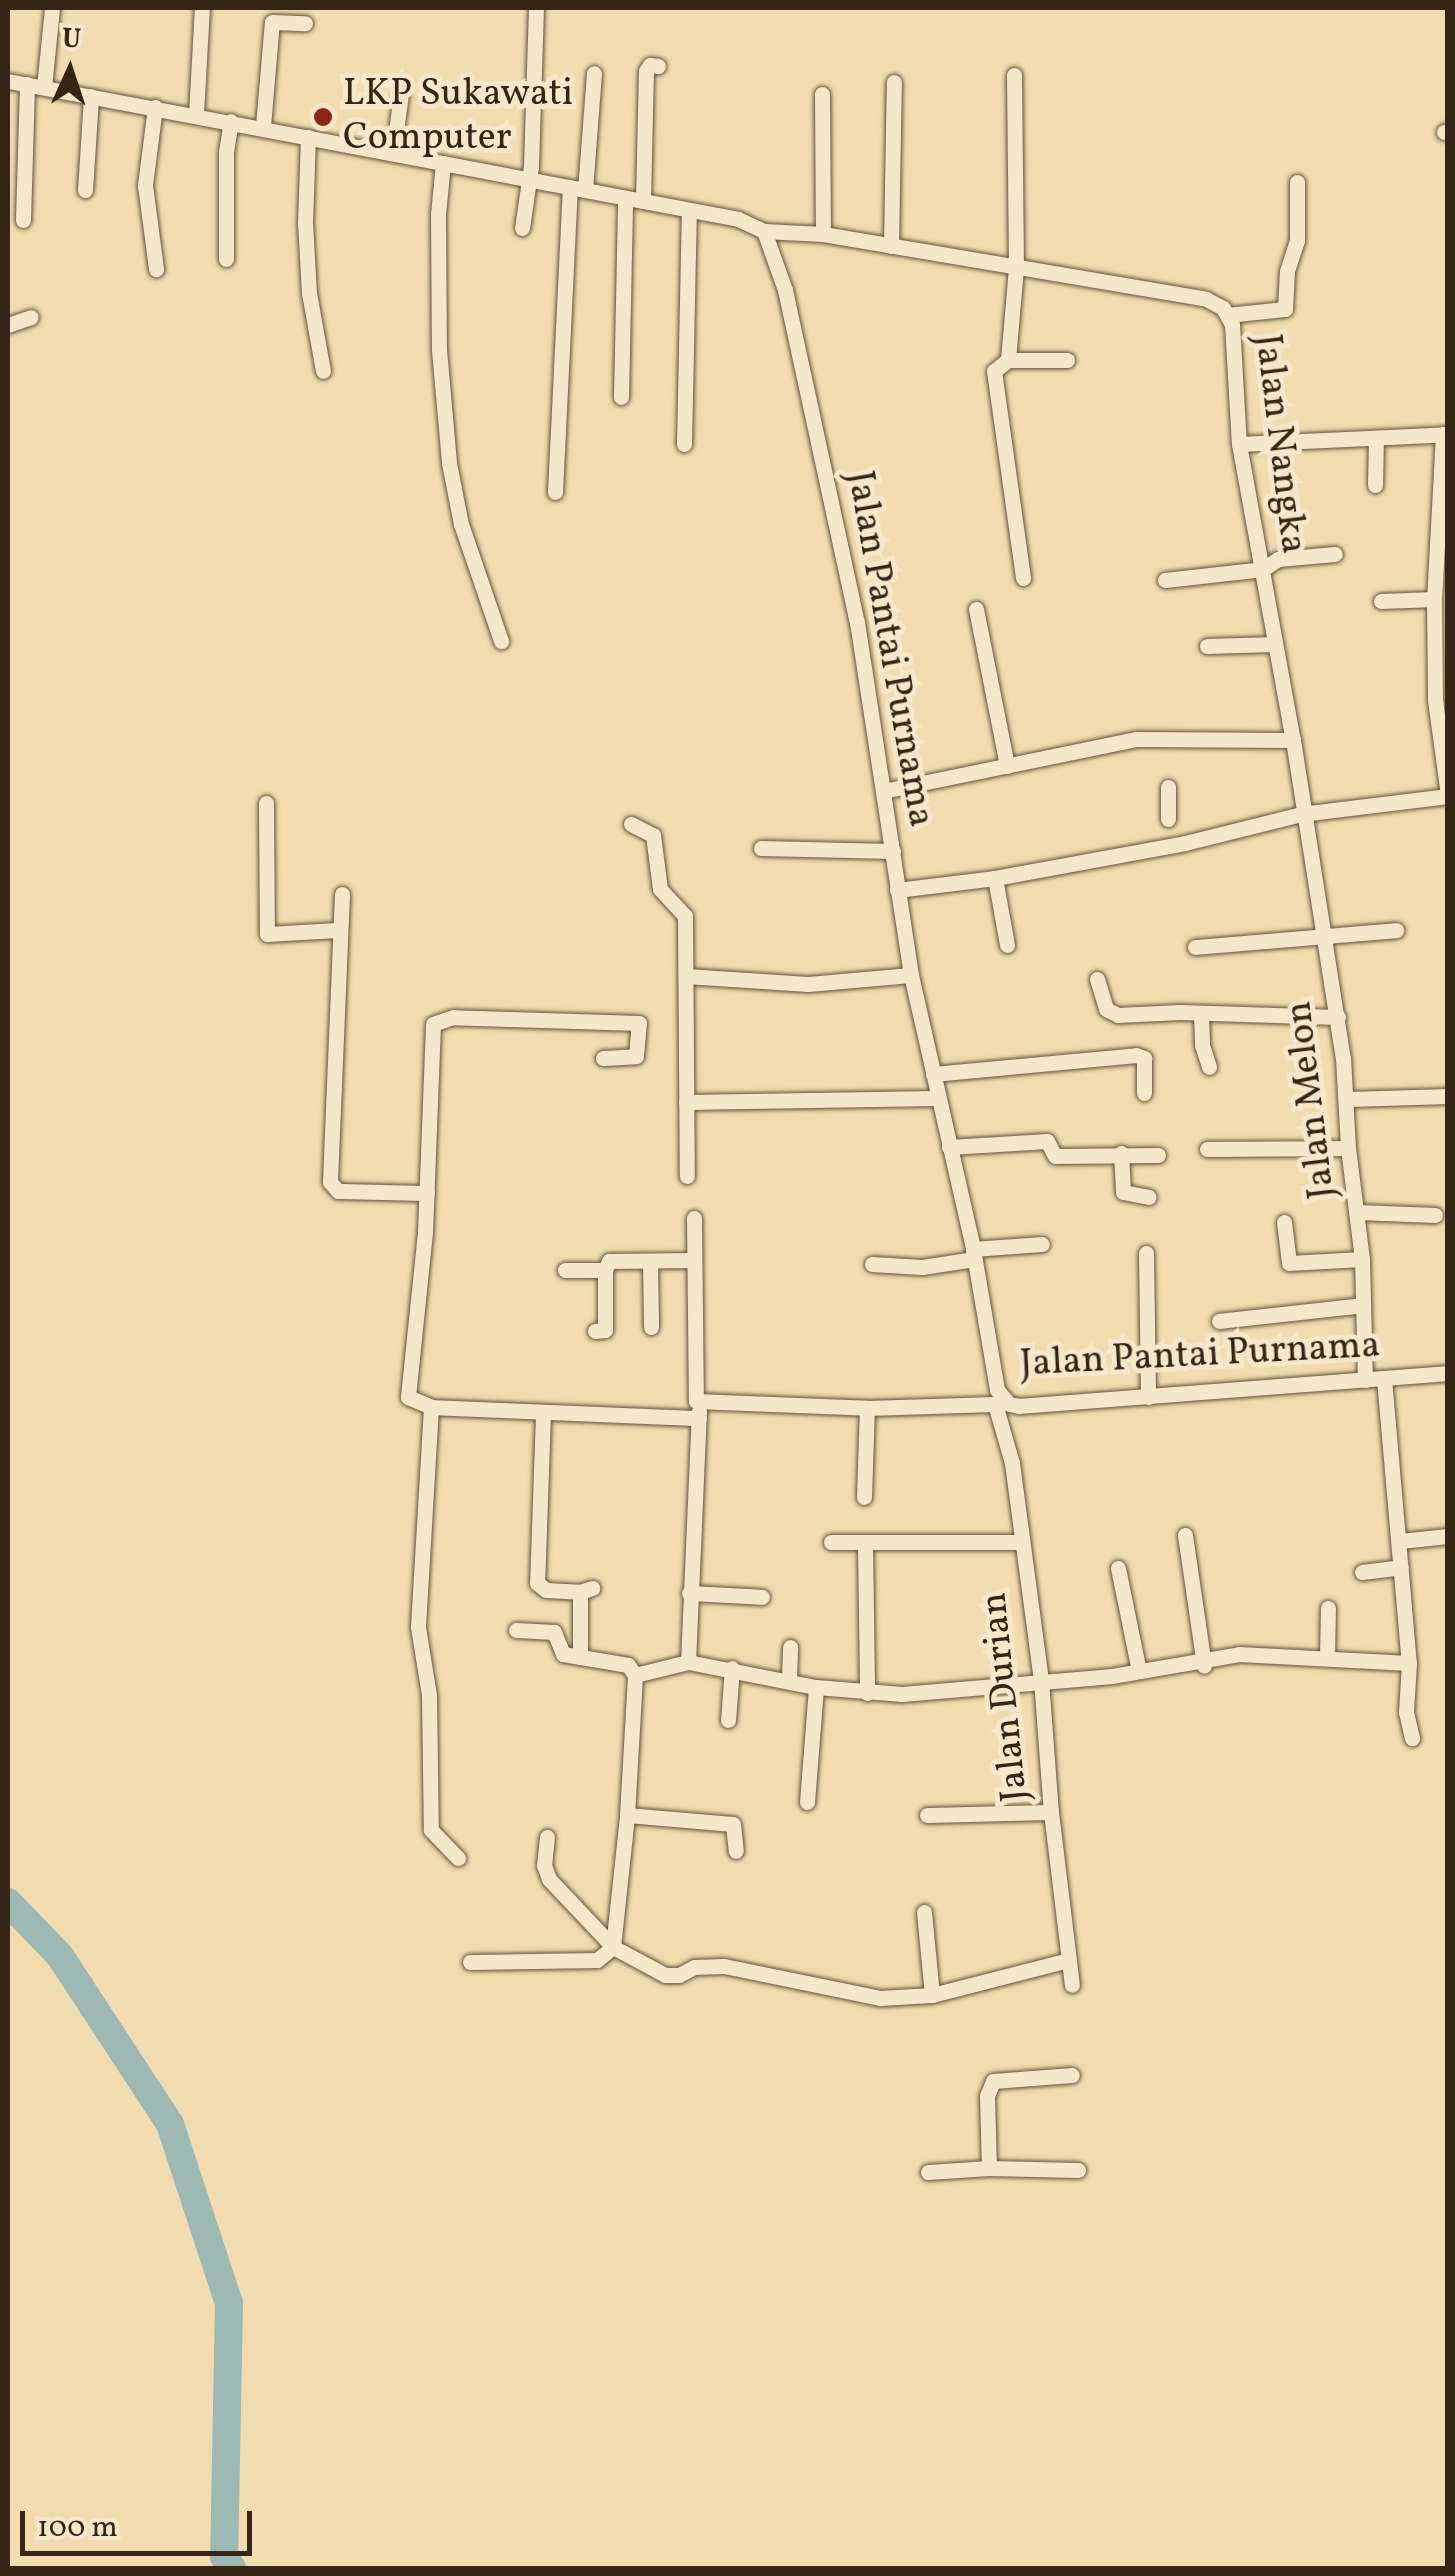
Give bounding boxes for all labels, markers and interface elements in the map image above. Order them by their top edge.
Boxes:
north arrow [20,20,120,120]
text: U [61,20,82,60]
place label: LKP Sukawati Computer [343,72,573,162]
marker: LKP Sukawati Computer [312,106,334,128]
street label: Jalan Nangka [1243,332,1315,556]
street label: Jalan Pantai Purnama [835,467,943,831]
street label: Jalan Melon [1277,999,1347,1201]
street label: Jalan Pantai Purnama [1019,1324,1381,1388]
street label: Jalan Durian [972,1590,1040,1804]
scale bar [25,2491,258,2553]
text: 100 m [37,2507,118,2549]

